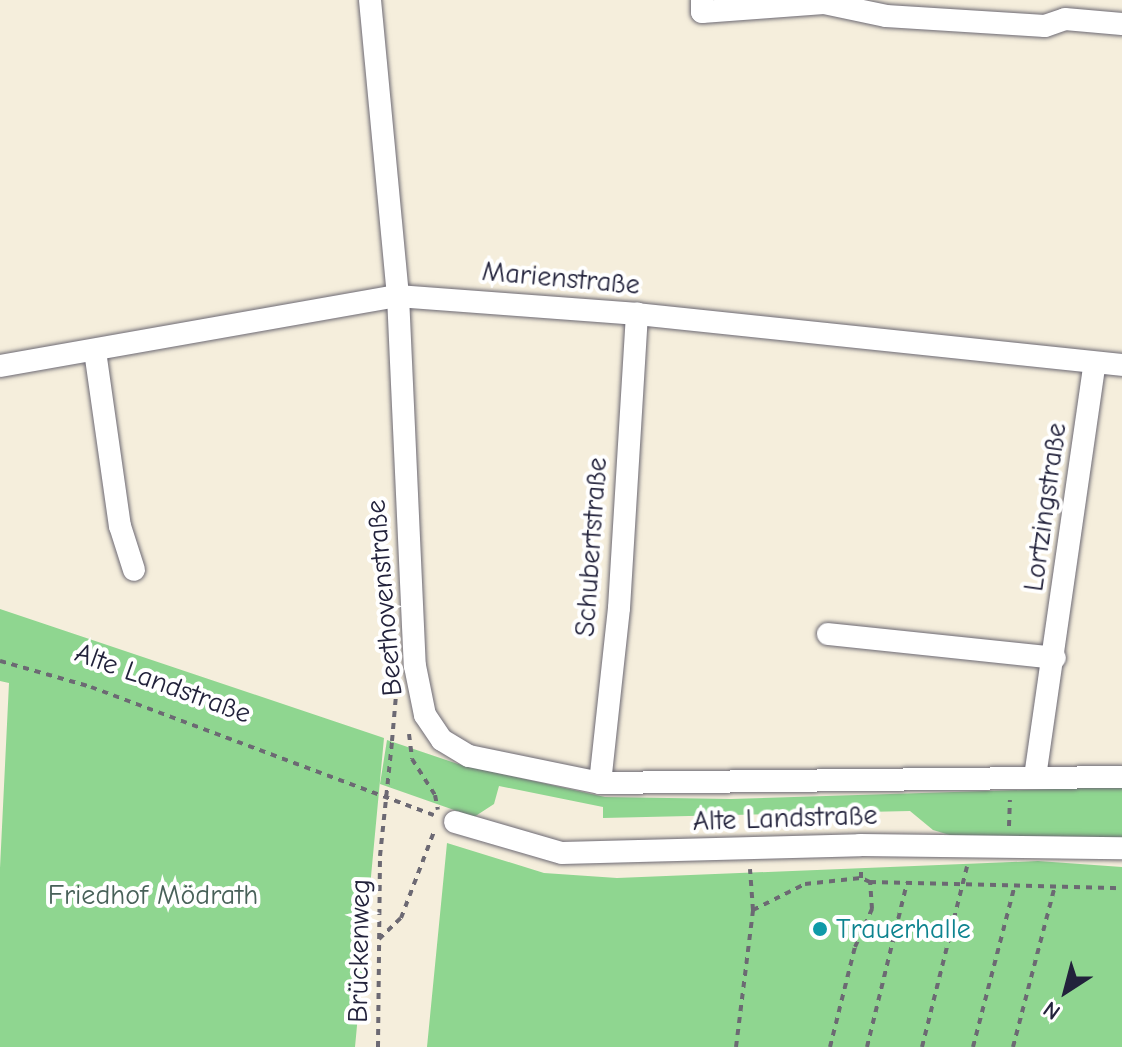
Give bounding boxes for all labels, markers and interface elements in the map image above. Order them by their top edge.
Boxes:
street label: Marienstraße [481,254,641,302]
street label: Lortzingstraße [1017,421,1073,593]
street label: Schubertstraße [568,456,614,638]
street label: Beethovenstraße [359,498,409,698]
street label: Alte Landstraße [70,636,256,730]
street label: Alte Landstraße [692,798,878,838]
park label: Friedhof Mödrath [48,878,258,912]
street label: Brückenweg [341,879,377,1023]
place label: Trauerhalle [836,912,971,946]
marker: Trauerhalle [811,920,829,938]
north arrow [1026,951,1106,1031]
text: N [1038,996,1065,1025]

